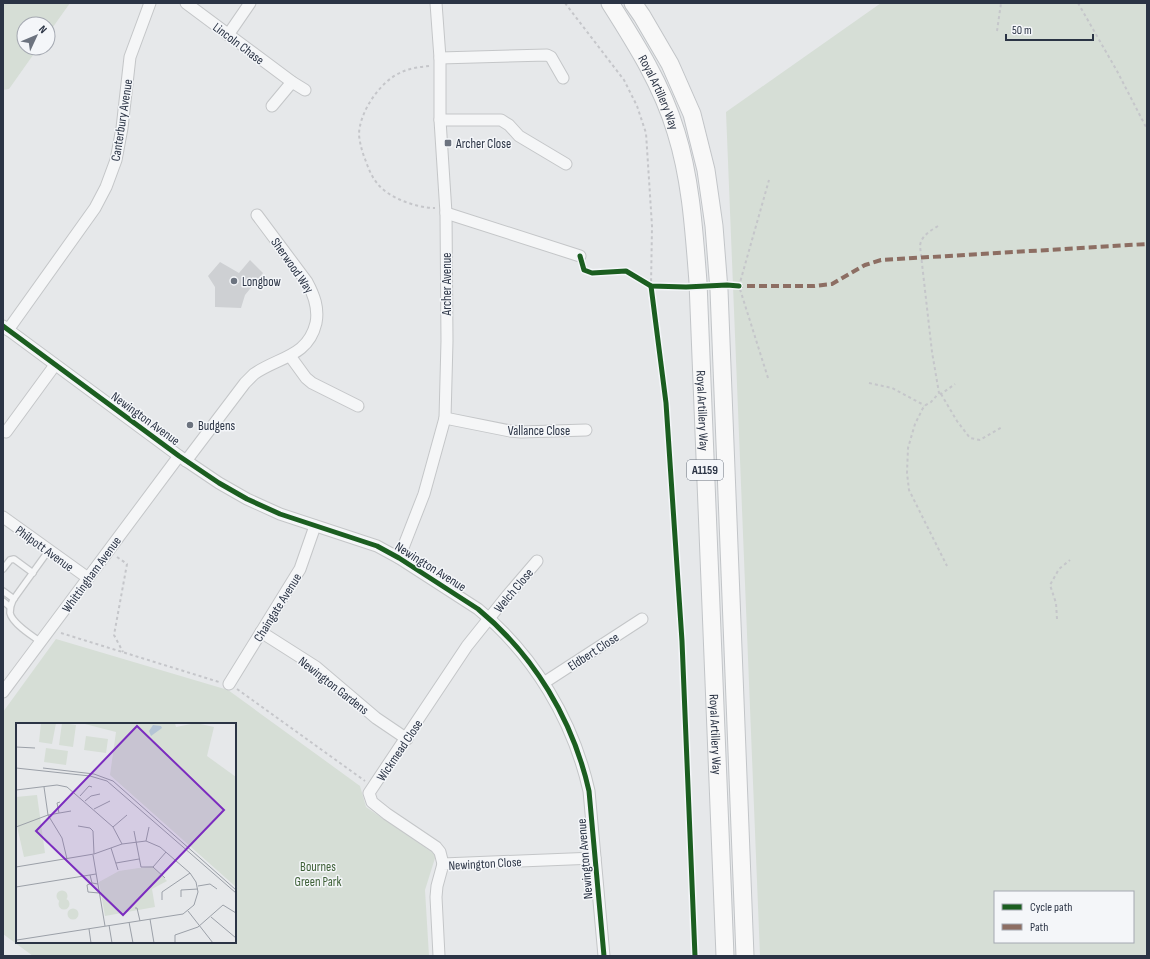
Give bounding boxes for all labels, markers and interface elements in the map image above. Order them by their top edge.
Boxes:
north arrow [16,16,56,56]
scale bar [1006,16,1093,42]
street label: Lincoln Chase [210,19,267,68]
text: N [36,23,50,36]
text: 50 m [1012,23,1032,38]
street label: Royal Artillery Way [634,52,682,132]
street label: Canterbury Avenue [108,78,136,162]
place label: Archer Close [455,136,511,152]
marker: Archer Close [443,138,453,148]
street label: Sherwood Way [267,235,317,296]
street label: Archer Avenue [439,253,455,316]
place label: Longbow [242,274,282,290]
marker: Longbow [229,276,239,286]
street label: Royal Artillery Way [693,370,712,451]
street label: Newington Avenue [108,389,183,449]
place label: Budgens [198,418,236,434]
marker: Budgens [185,420,195,430]
street label: Vallance Close [508,423,570,439]
road number: A1159 [687,460,723,480]
street label: Philpott Avenue [12,522,77,575]
street label: Whittingham Avenue [59,533,125,616]
street label: Newington Avenue [392,539,469,595]
street label: Welch Close [491,565,537,616]
street label: Chaingate Avenue [250,570,305,645]
street label: Eldbert Close [565,629,622,674]
street label: Newington Gardens [295,653,372,718]
street label: Royal Artillery Way [706,694,725,775]
street label: Wickmead Close [373,717,426,785]
inset map [16,723,236,943]
street label: Newington Avenue [574,818,596,900]
street label: Newington Close [448,854,522,874]
park label: Bournes Green Park [294,859,342,890]
legend [994,891,1134,943]
text: Cycle path [1030,900,1072,915]
text: Path [1030,920,1048,935]

